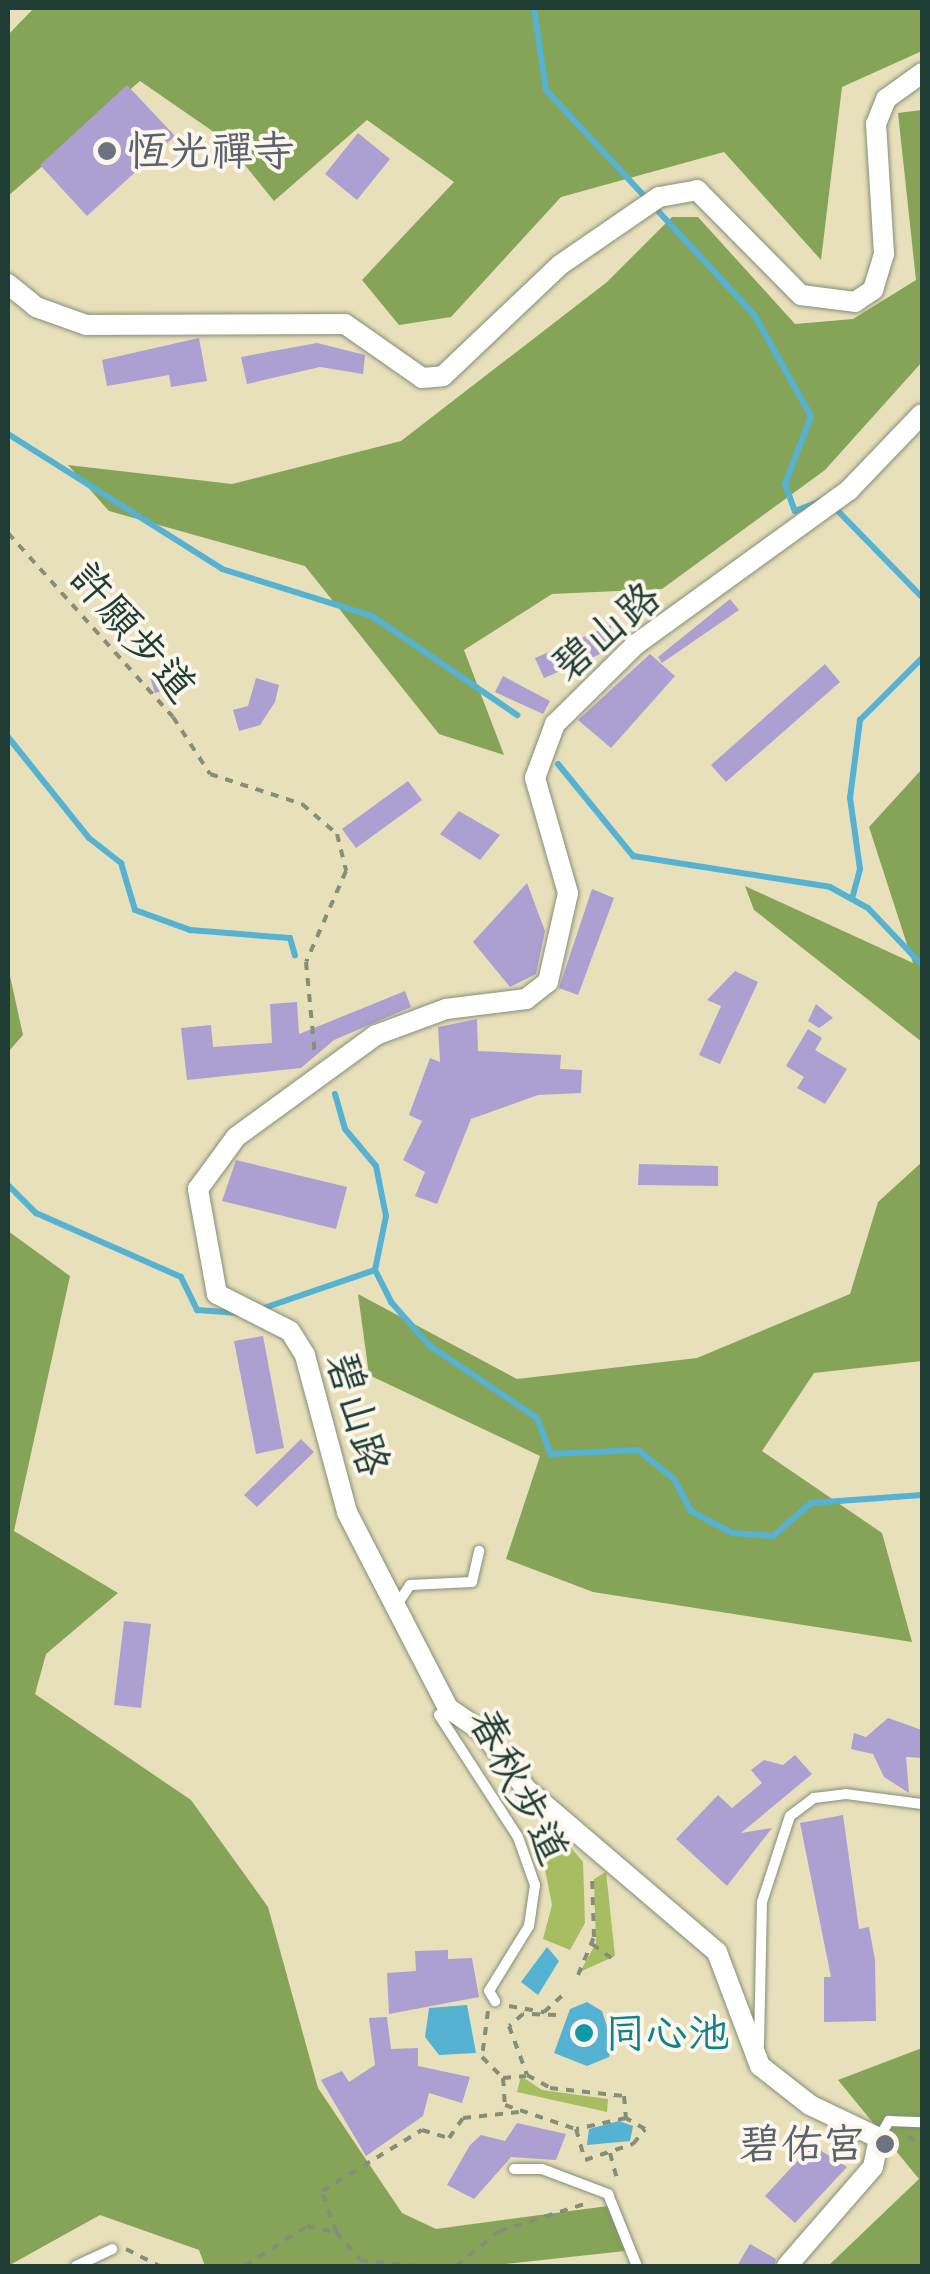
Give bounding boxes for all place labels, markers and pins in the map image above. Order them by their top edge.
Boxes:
place label: 恆光禪寺 [127,126,295,176]
marker: 恆光禪寺 [96,140,118,162]
place label: 同心池 [604,2008,730,2058]
marker: 同心池 [573,2022,595,2044]
place label: 碧佑宮 [739,2119,865,2169]
marker: 碧佑宮 [874,2133,896,2155]

